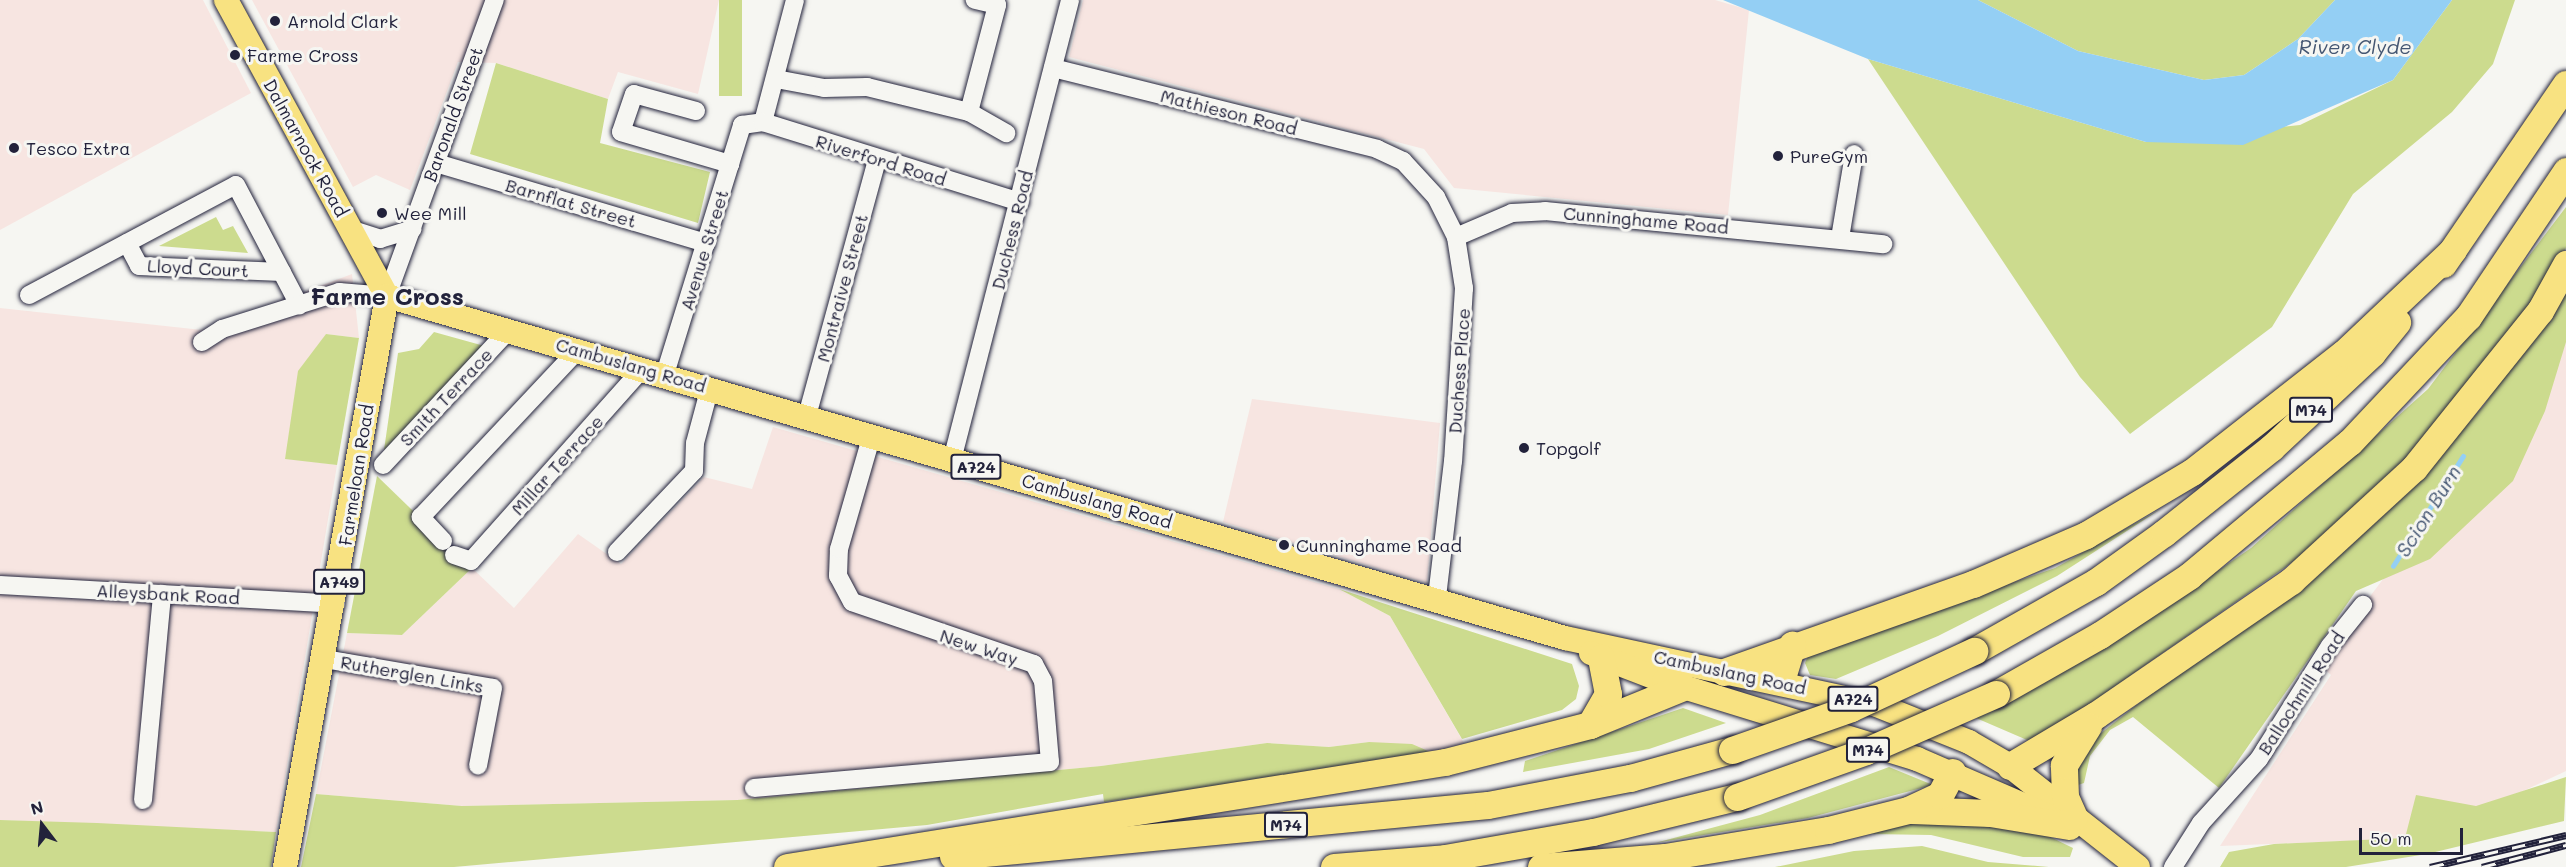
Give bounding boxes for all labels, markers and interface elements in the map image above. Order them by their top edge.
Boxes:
place label: Arnold Clark [287,10,398,32]
marker: Arnold Clark [268,14,282,28]
water label: River Clyde [2298,34,2412,58]
street label: Baronald Street [419,43,487,185]
place label: Farme Cross [247,44,359,66]
marker: Farme Cross [228,48,242,62]
street label: Dalmarnock Road [259,75,353,221]
street label: Mathieson Road [1158,85,1300,139]
street label: Riverford Road [813,130,949,190]
place label: Tesco Extra [26,137,131,159]
marker: Tesco Extra [7,141,21,155]
place label: PureGym [1790,145,1868,167]
marker: PureGym [1771,149,1785,163]
street label: Duchess Road [987,168,1037,292]
street label: Barnflat Street [503,174,639,232]
street label: Avenue Street [675,187,733,313]
place label: Wee Mill [394,202,467,224]
street label: Cunninghame Road [1562,202,1730,238]
marker: Wee Mill [375,206,389,220]
street label: Montraive Street [812,212,872,364]
street label: Lloyd Court [147,255,249,281]
district label: Farme Cross [310,282,464,310]
street label: Duchess Place [1444,307,1474,435]
street label: Cambuslang Road [553,333,709,397]
street label: Smith Terrace [395,344,497,450]
road number: M74 [2288,397,2334,423]
street label: Farmeloan Road [334,403,378,547]
street label: Millar Terrace [506,411,608,519]
place label: Topgolf [1536,437,1600,459]
marker: Topgolf [1517,441,1531,455]
road number: A724 [949,454,1003,480]
water label: Scion Burn [2391,461,2465,561]
street label: Cambuslang Road [1019,469,1175,533]
place label: Cunninghame Road [1296,534,1462,556]
marker: Cunninghame Road [1277,538,1291,552]
road number: A749 [312,569,366,595]
street label: Alleysbank Road [96,579,240,609]
street label: New Way [937,624,1021,670]
street label: Ballochmill Road [2253,627,2349,759]
street label: Cambuslang Road [1652,645,1808,699]
street label: Rutherglen Links [339,651,485,697]
road number: A724 [1826,686,1880,712]
road number: M74 [1846,737,1890,763]
north arrow [12,795,72,855]
text: N [28,795,46,819]
road number: M74 [1264,812,1308,838]
scale bar [2362,816,2466,854]
text: 50 m [2370,826,2412,850]

